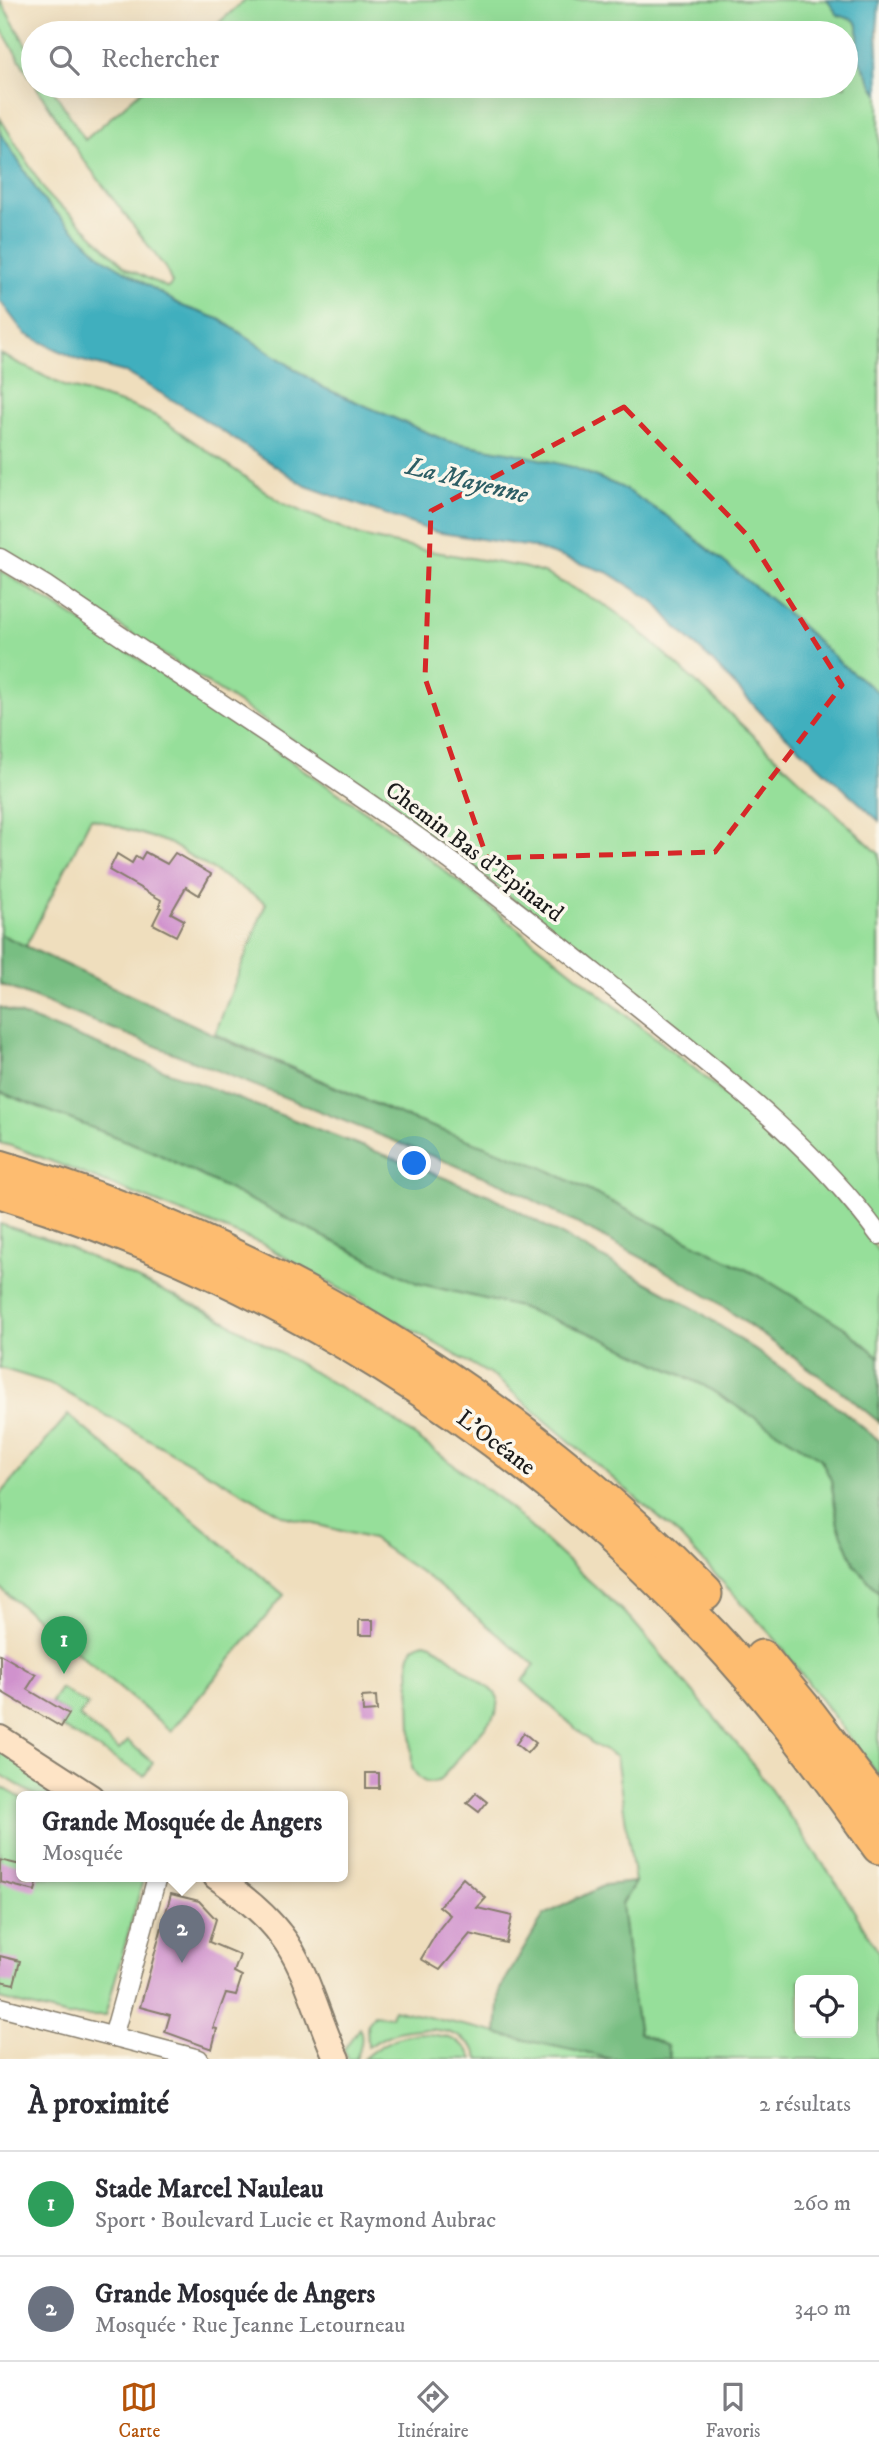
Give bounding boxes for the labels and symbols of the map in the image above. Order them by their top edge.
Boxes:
water label: La Mayenne [401,450,532,512]
street label: Chemin Bas d'Epinard [379,775,569,929]
your location [397,1146,431,1180]
street label: L’Océane [450,1404,542,1483]
pin: 1 [41,1616,87,1674]
pin: 2 [159,1905,205,1963]

